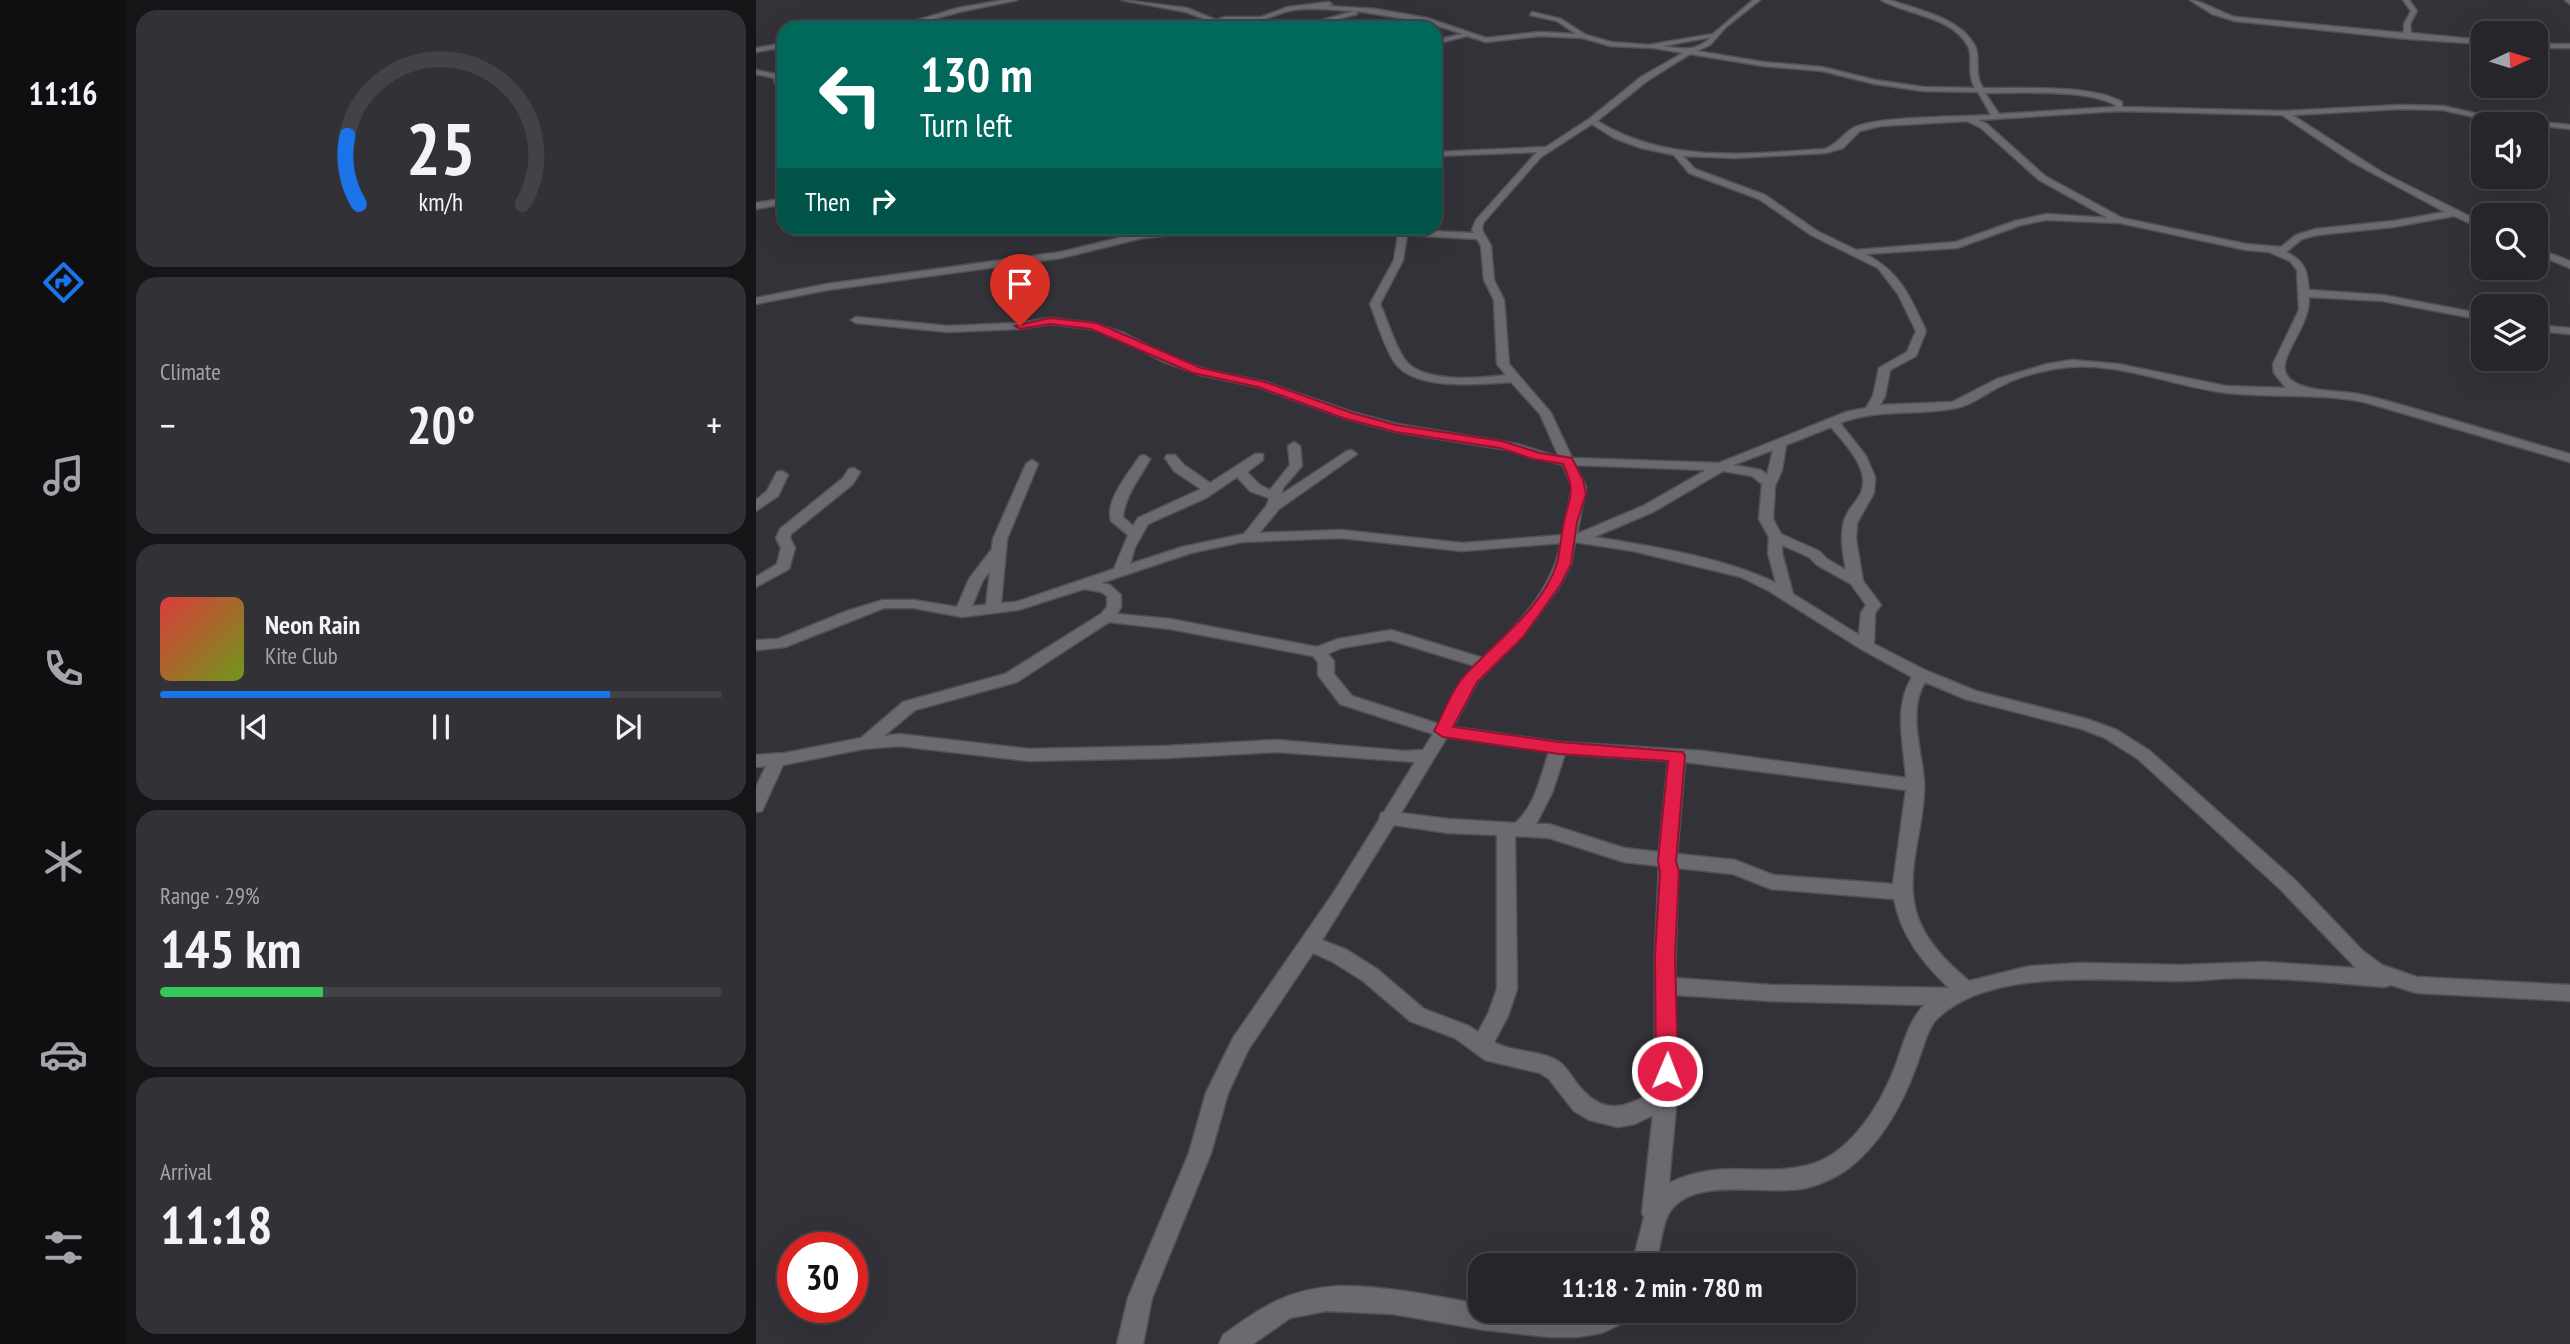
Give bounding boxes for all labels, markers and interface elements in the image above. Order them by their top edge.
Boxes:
north arrow [2471,21,2548,98]
map controls [2471,21,2548,371]
text: 130 m [920,42,1033,106]
icon: left [805,49,896,140]
text: 11:16 [28,72,98,114]
text: 25 [406,101,476,195]
text: Turn left [920,104,1012,146]
button: sound [2471,112,2548,189]
icon: right [864,182,902,220]
text: Then [805,185,850,218]
text: km/h [419,186,463,218]
button: search [2471,203,2548,280]
pin [990,254,1050,326]
icon: directions [39,258,88,307]
icon: arrive [1001,265,1039,303]
button: layers [2471,294,2548,371]
text: Climate [160,357,221,386]
text: 20° [407,391,475,458]
text: − [160,400,176,449]
text: + [706,400,722,449]
icon: music [39,451,88,500]
text: Neon Rain [265,608,360,641]
text: Kite Club [265,641,338,670]
icon: phone [39,644,88,693]
icon: previous [235,708,273,746]
icon: pause [422,708,460,746]
icon: next [609,708,647,746]
icon: climate [39,837,88,886]
text: Range · 29% [160,881,260,910]
text: 145 km [160,915,301,982]
icon: car [39,1030,88,1079]
position arrow [1630,1034,1704,1108]
text: Arrival [160,1157,212,1186]
text: 11:18 [160,1191,272,1258]
icon: filters [39,1223,88,1272]
speed limit sign: 30 [777,1232,868,1323]
text: 11:18 · 2 min · 780 m [1562,1271,1762,1304]

